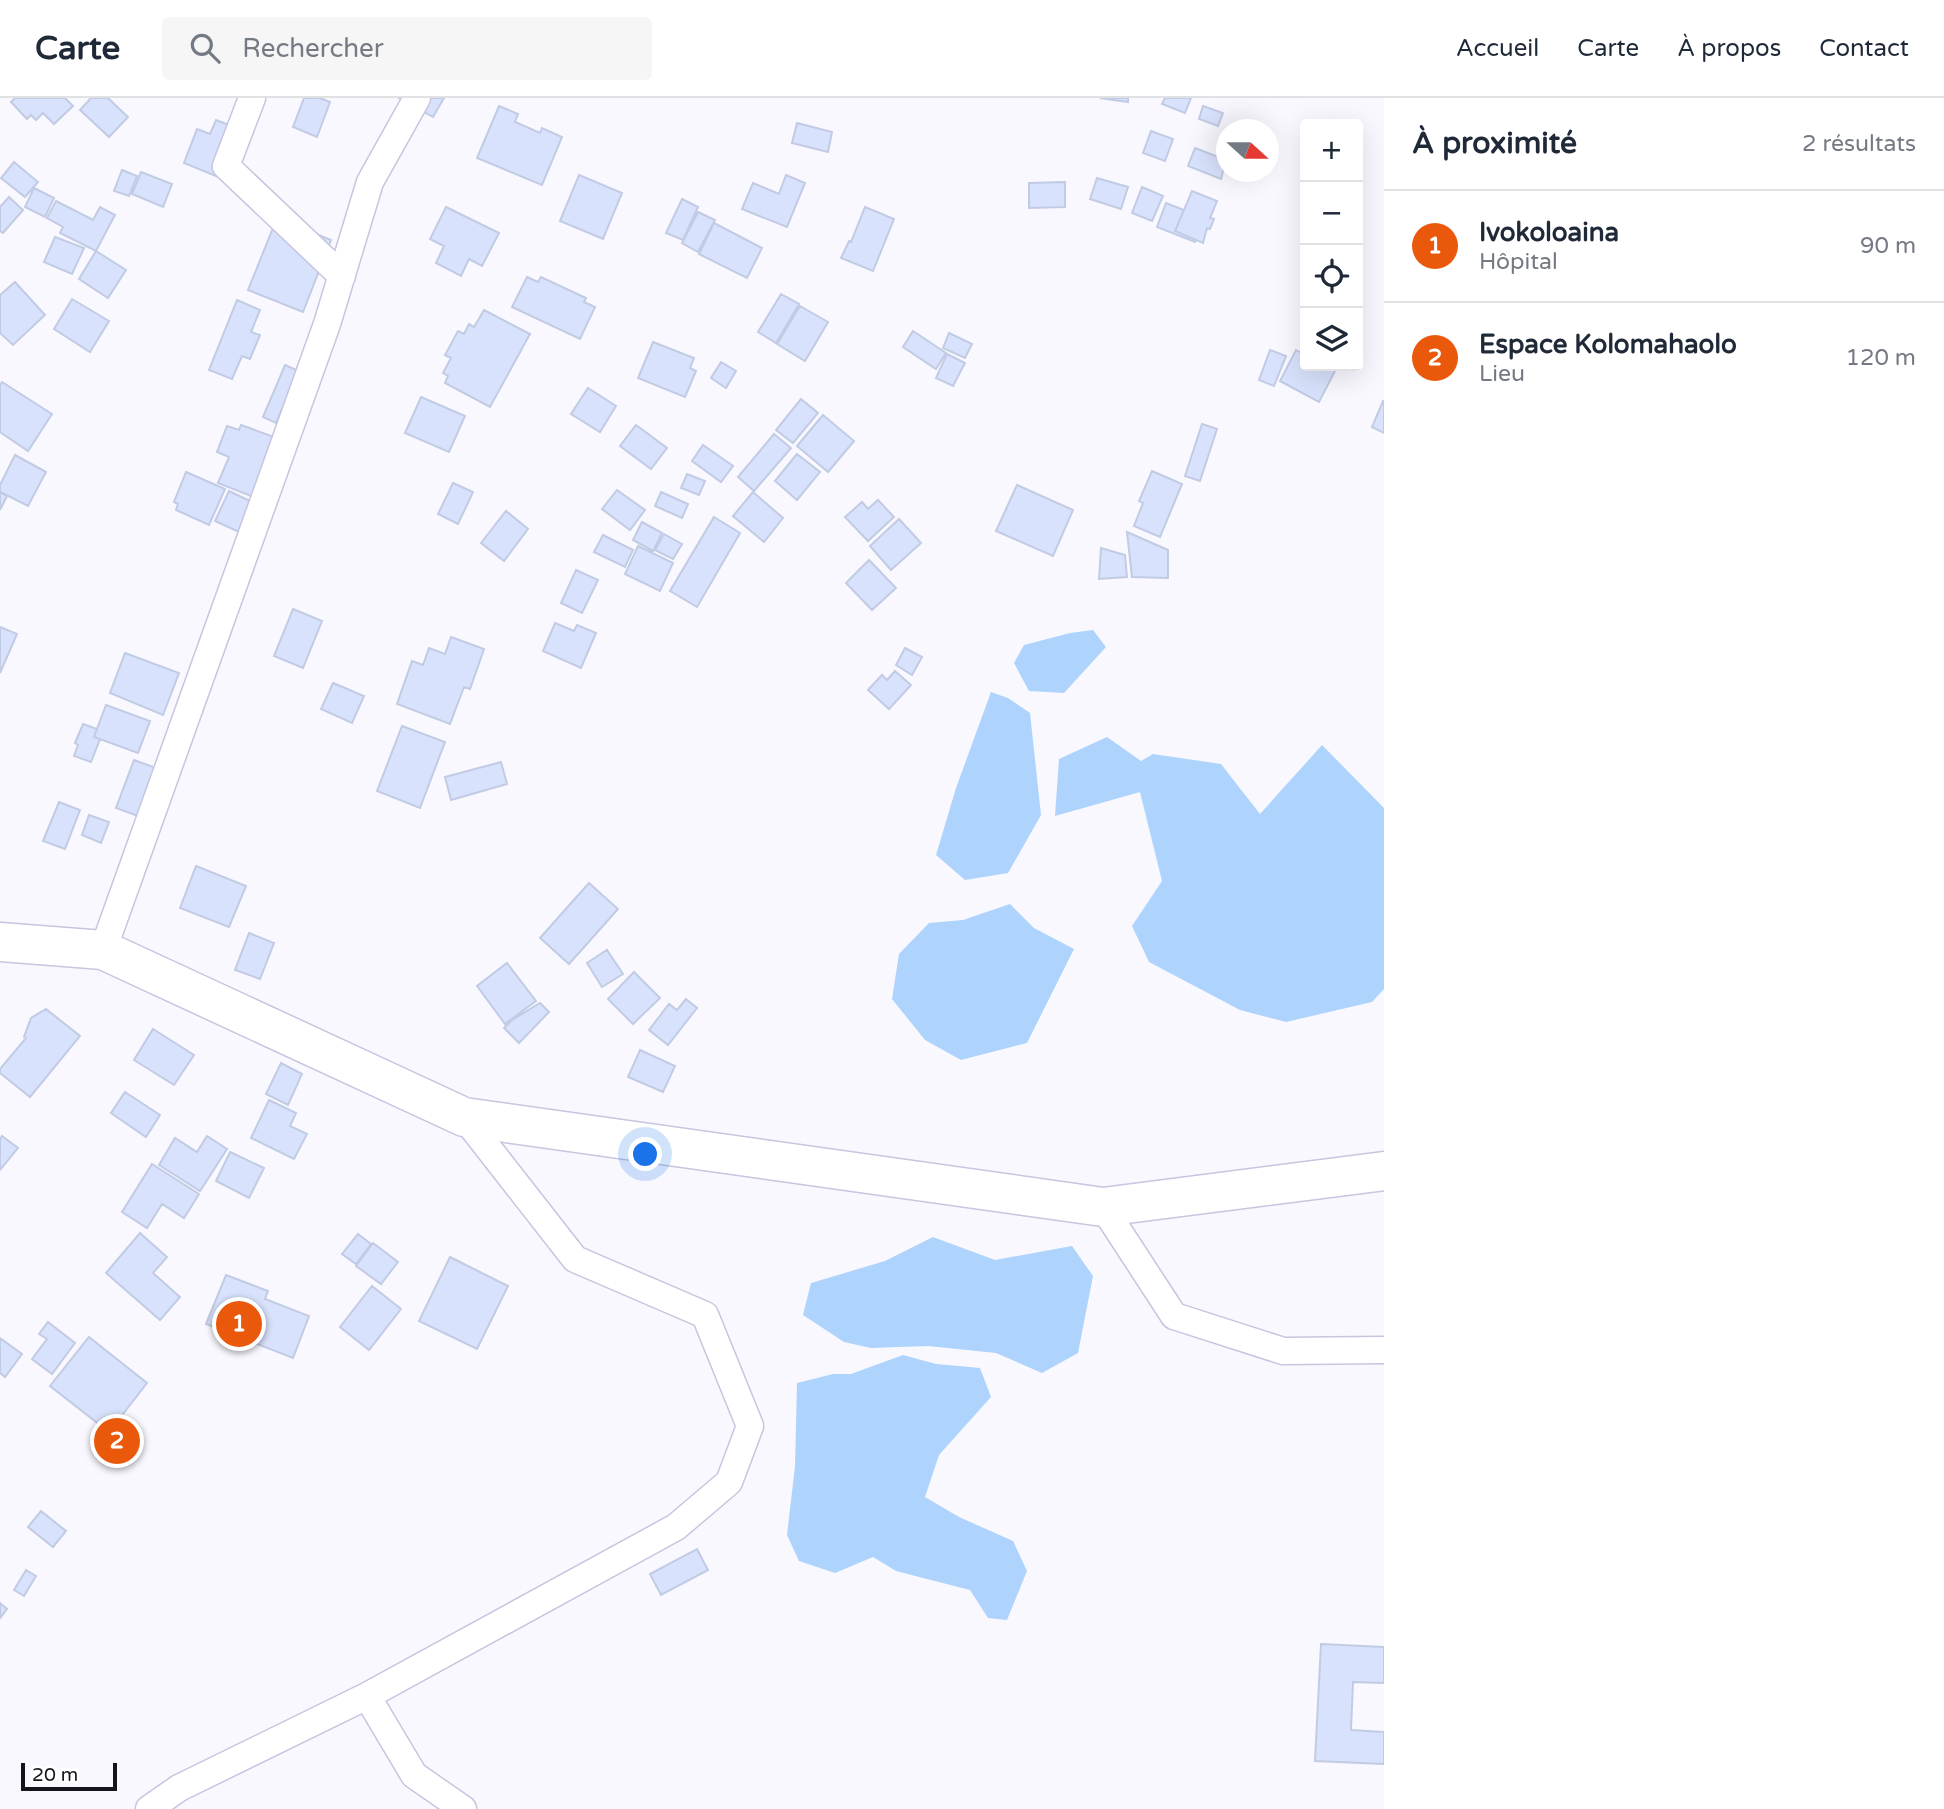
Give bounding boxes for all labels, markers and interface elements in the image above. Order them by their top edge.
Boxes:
search box [162,17,652,80]
text: Carte [35,29,120,68]
icon: search [186,29,224,67]
text: Rechercher [242,33,384,64]
text: Accueil [1456,34,1539,63]
text: Carte [1577,34,1639,63]
text: À propos [1677,34,1781,63]
text: Contact [1819,34,1909,63]
north arrow [1216,119,1279,182]
map controls [1300,119,1363,371]
button: + [1300,119,1363,182]
text: À proximité [1412,125,1577,162]
text: 2 résultats [1802,130,1916,158]
button: − [1300,182,1363,245]
text: Ivokoloaina [1479,217,1619,248]
text: 1 [1428,232,1442,260]
text: 90 m [1860,232,1916,260]
button: locate [1300,245,1363,308]
text: Hôpital [1479,248,1558,276]
button: layers [1300,308,1363,371]
text: Espace Kolomahaolo [1479,329,1737,360]
text: 2 [1428,344,1442,372]
text: 120 m [1846,344,1916,372]
text: Lieu [1479,360,1525,388]
your location [628,1137,662,1171]
pin: 1 [216,1298,262,1350]
pin: 2 [94,1415,140,1467]
scale bar [21,1760,117,1792]
text: 20 m [32,1764,78,1786]

